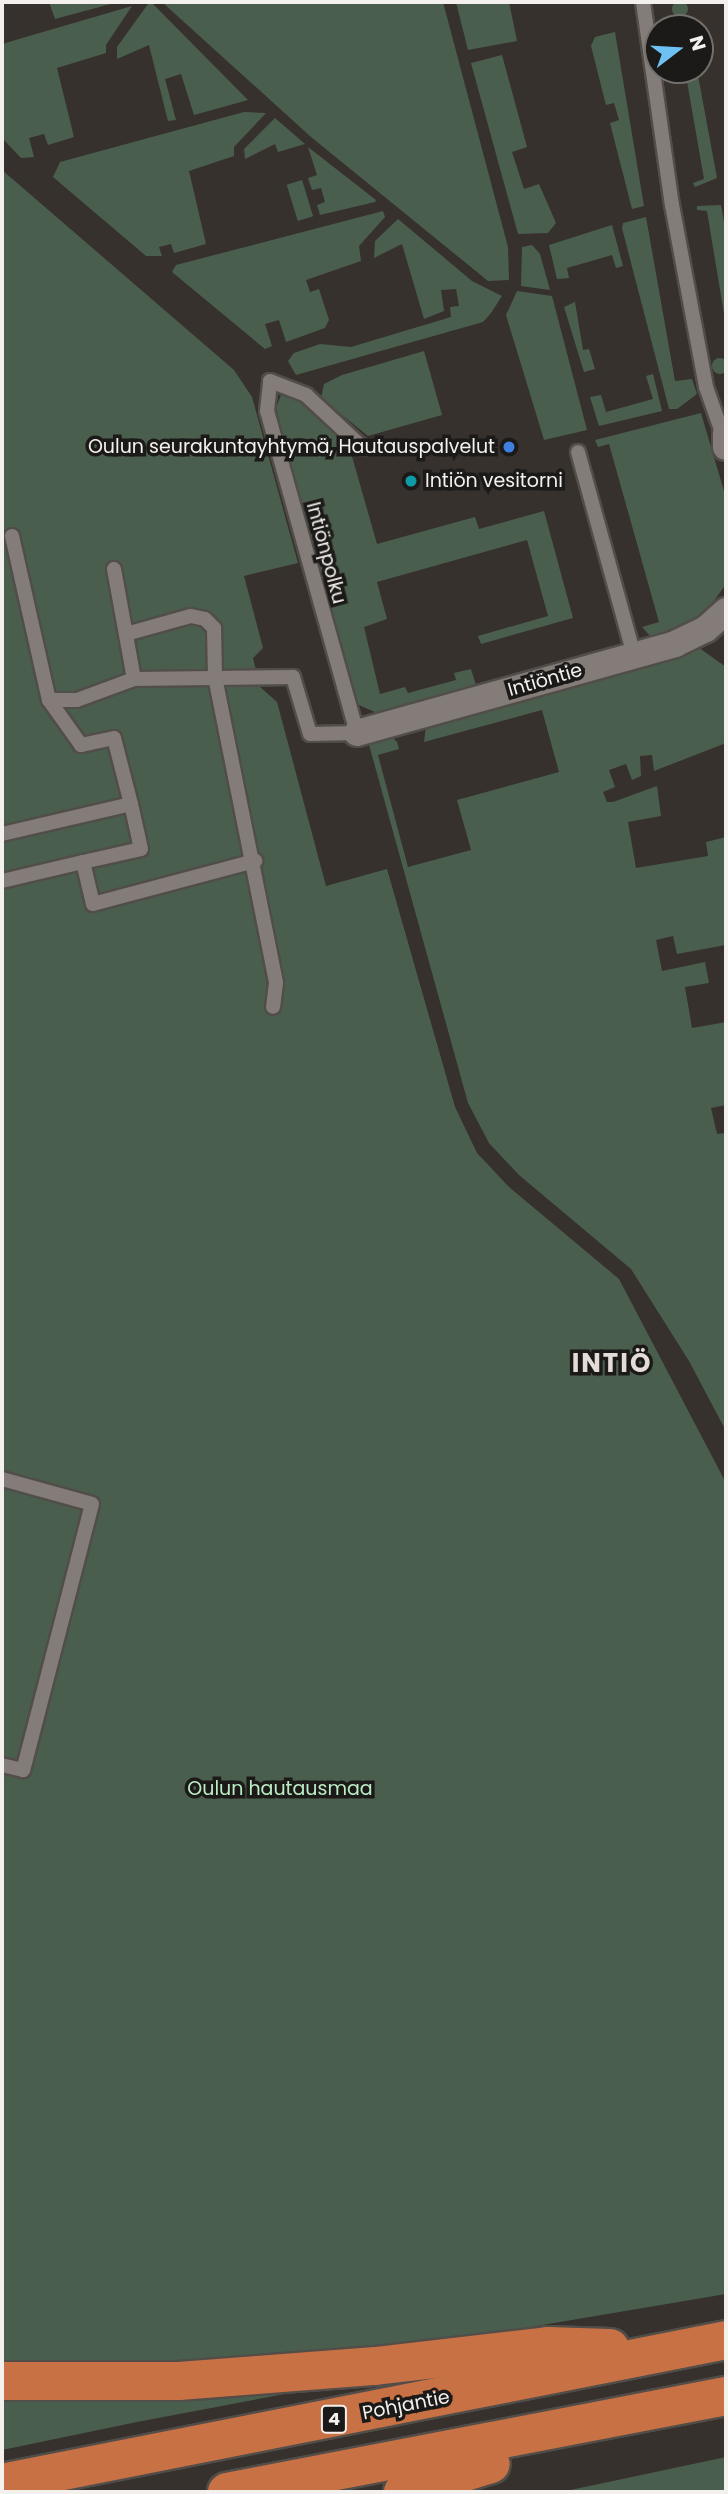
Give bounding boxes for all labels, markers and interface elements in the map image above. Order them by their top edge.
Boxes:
north arrow [644,14,714,84]
text: N [683,33,713,54]
place label: Oulun seurakuntayhtymä, Hautauspalvelut [88,436,495,458]
marker: Oulun seurakuntayhtymä, Hautauspalvelut [501,439,517,455]
place label: Intiön vesitorni [425,470,563,492]
marker: Intiön vesitorni [403,473,419,489]
street label: Intiönpolku [301,500,351,606]
street label: Intiöntie [505,659,585,701]
district label: INTIÖ [572,1348,652,1380]
park label: Oulun hautausmaa [187,1778,373,1800]
street label: Pohjantie [360,2385,452,2425]
road number: 4 [320,2404,348,2434]

